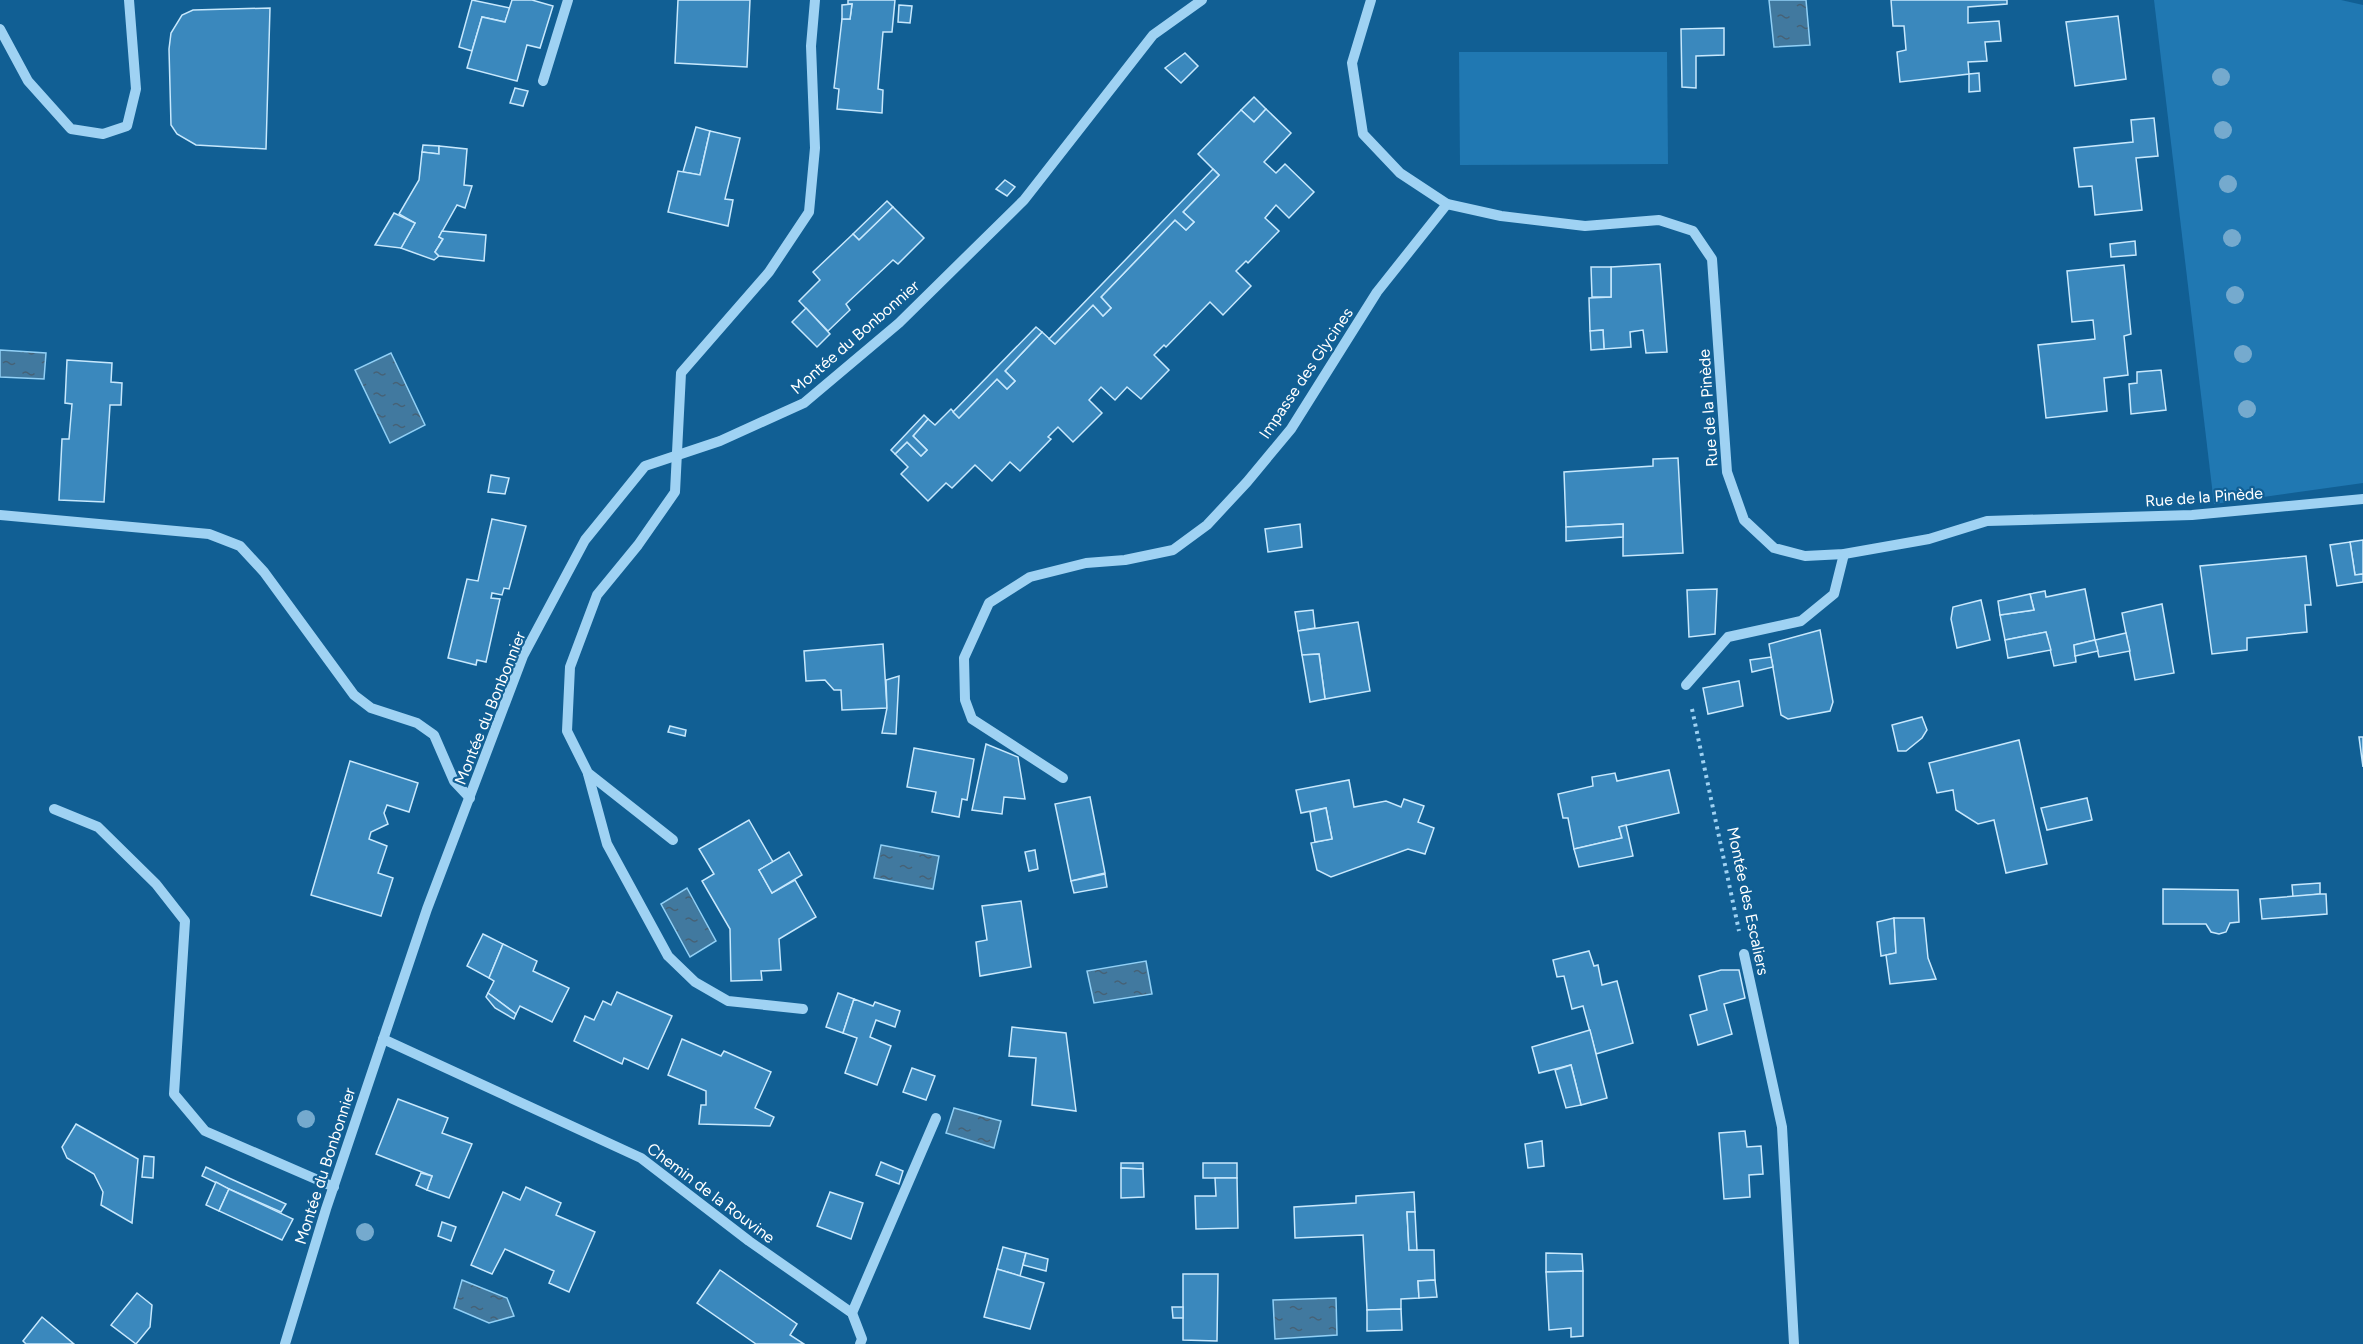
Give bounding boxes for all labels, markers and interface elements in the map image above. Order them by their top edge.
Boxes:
street label: Montée du Bonbonnier [787,276,923,398]
street label: Impasse des Glycines [1255,304,1357,442]
street label: Rue de la Pinède [1694,348,1722,468]
street label: Rue de la Pinède [2144,483,2264,511]
street label: Montée du Bonbonnier [451,628,530,788]
street label: Montée des Escaliers [1723,825,1773,977]
street label: Montée du Bonbonnier [291,1085,360,1247]
street label: Chemin de la Rouvine [643,1139,779,1247]

